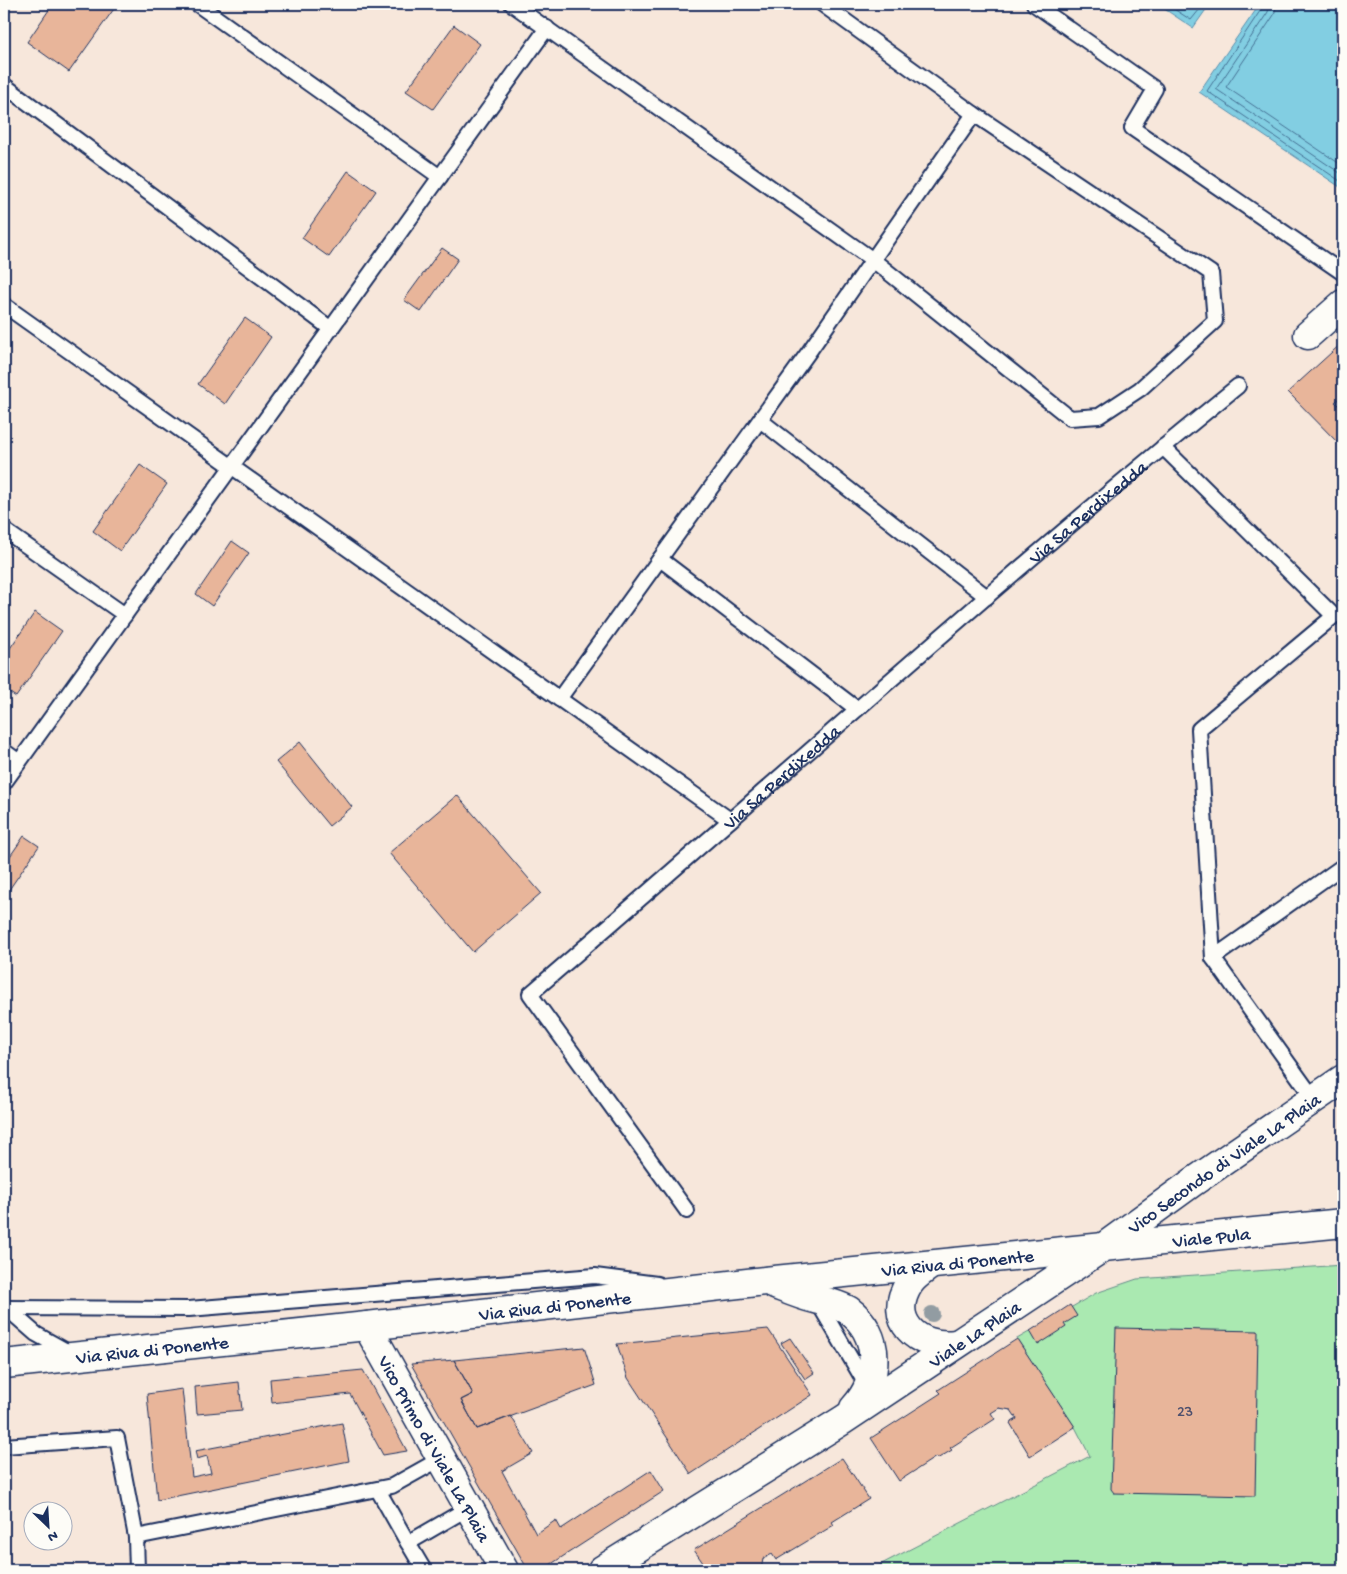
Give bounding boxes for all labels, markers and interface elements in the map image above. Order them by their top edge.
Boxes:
street label: Via Sa Perdixedda [1024,456,1155,571]
street label: Via Sa Perdixedda [719,720,848,837]
street label: Vico Secondo di Viale La Plaia [1124,1089,1328,1241]
street label: Viale Pula [1171,1224,1253,1255]
street label: Via Riva di Ponente [880,1246,1035,1284]
street label: Via Riva di Ponente [477,1288,633,1328]
street label: Viale La Plaia [925,1296,1027,1375]
street label: Via Riva di Ponente [74,1333,230,1371]
street label: Vico Primo di Viale La Plaia [371,1352,495,1548]
house number: 23 [1177,1404,1193,1423]
north arrow [22,1502,72,1552]
text: N [45,1526,60,1545]

